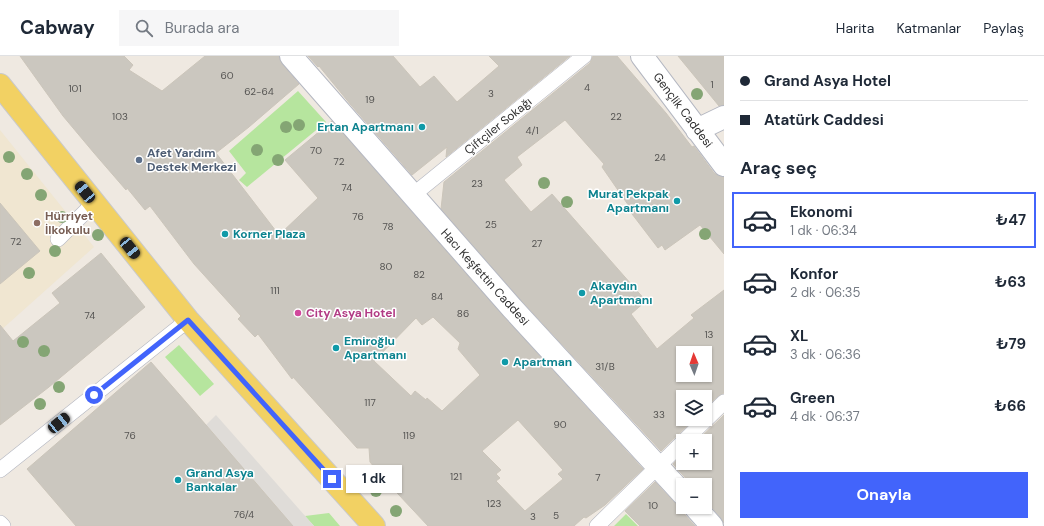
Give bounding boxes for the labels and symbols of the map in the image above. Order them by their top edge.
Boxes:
house number: 60 [220,69,234,82]
street label: Gençlik Caddesi [650,69,716,151]
house number: 1 [710,78,714,91]
house number: 4 [584,81,590,94]
house number: 101 [68,82,82,95]
house number: 62-64 [244,85,274,98]
house number: 3 [488,87,494,100]
house number: 19 [365,93,375,106]
street label: Çiftçiler Sokağı [461,94,535,158]
house number: 103 [112,110,128,123]
house number: 22 [610,110,622,123]
place label: Ertan Apartmanı [317,119,414,135]
marker: Ertan Apartmanı [417,122,427,132]
house number: 4/1 [525,124,539,137]
house number: 70 [310,144,322,157]
place label: Afet Yardım Destek Merkezi [147,145,236,175]
house number: 24 [654,151,666,164]
marker: Afet Yardım Destek Merkezi [134,155,144,165]
house number: 72 [334,155,345,168]
house number: 23 [471,177,483,190]
car [73,179,97,205]
house number: 74 [342,181,352,194]
place label: Murat Pekpak Apartmanı [588,186,669,216]
marker: Murat Pekpak Apartmanı [672,196,682,206]
place label: Hürriyet İlkokulu [45,208,93,238]
house number: 76 [352,210,364,223]
marker: Hürriyet İlkokulu [32,218,42,228]
house number: 25 [485,218,497,231]
house number: 78 [382,220,394,233]
street label: Hacı Keşfettin Caddesi [437,225,533,329]
place label: Korner Plaza [233,226,305,242]
marker: Korner Plaza [220,229,230,239]
house number: 72 [11,235,22,248]
car [118,235,142,261]
house number: 27 [532,237,542,250]
house number: 80 [380,260,393,273]
house number: 82 [413,268,425,281]
place label: Akaydın Apartmanı [590,278,652,308]
house number: 111 [270,284,280,297]
marker: Akaydın Apartmanı [577,288,587,298]
house number: 84 [431,290,443,303]
place label: City Asya Hotel [306,305,396,321]
house number: 86 [457,307,469,320]
marker: City Asya Hotel [293,308,303,318]
house number: 74 [85,309,95,322]
house number: 13 [704,328,714,341]
place label: Emiroğlu Apartmanı [344,333,406,363]
marker: Emiroğlu Apartmanı [331,343,341,353]
north arrow [676,346,712,382]
place label: Apartman [513,354,572,370]
marker: Apartman [500,357,510,367]
house number: 31/B [595,360,615,373]
route start [85,386,103,404]
house number: 117 [364,396,376,409]
house number: 33 [653,408,665,421]
car [46,411,72,435]
house number: 90 [553,418,567,431]
house number: 76 [124,429,136,442]
house number: 119 [403,429,415,442]
place label: Grand Asya Bankalar [186,465,254,495]
callout: 1 dk [346,465,402,493]
route end [323,470,341,488]
house number: 121 [450,470,462,483]
house number: 7 [595,471,601,484]
marker: Grand Asya Bankalar [173,475,183,485]
house number: 123 [487,497,501,510]
house number: 10 [648,499,658,512]
house number: 76/4 [234,508,254,521]
house number: 5 [553,509,559,522]
house number: 3 [530,510,536,523]

